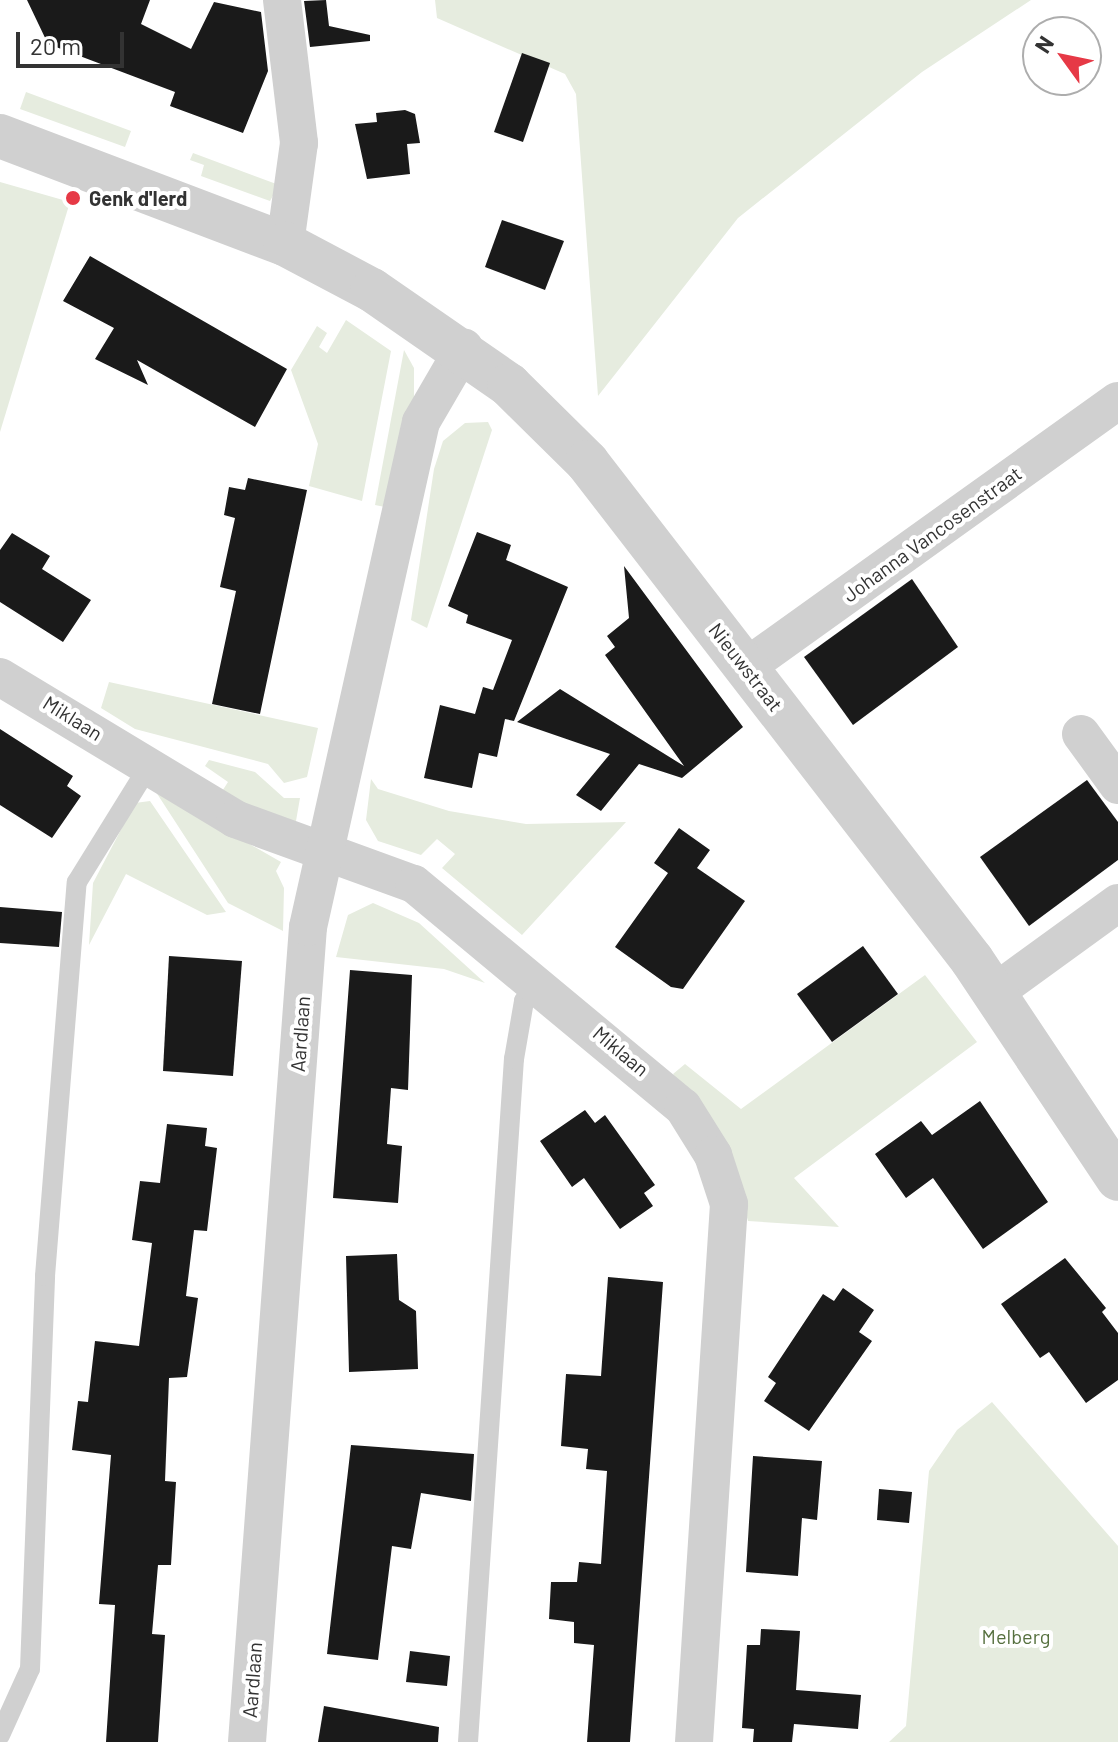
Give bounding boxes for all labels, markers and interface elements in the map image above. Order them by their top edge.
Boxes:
scale bar [20,16,128,66]
north arrow [1022,16,1102,96]
text: 20 m [30,31,81,60]
text: N [1029,31,1058,57]
place label: Genk d'Ierd [89,186,187,210]
marker: Genk d'Ierd [64,189,82,207]
street label: Johanna Vancosenstraat [838,461,1026,607]
street label: Nieuwstraat [704,618,788,716]
street label: Miklaan [39,691,107,745]
street label: Aardlaan [285,995,315,1073]
street label: Miklaan [588,1021,654,1081]
park label: Melberg [982,1624,1050,1648]
street label: Aardlaan [237,1641,267,1719]

